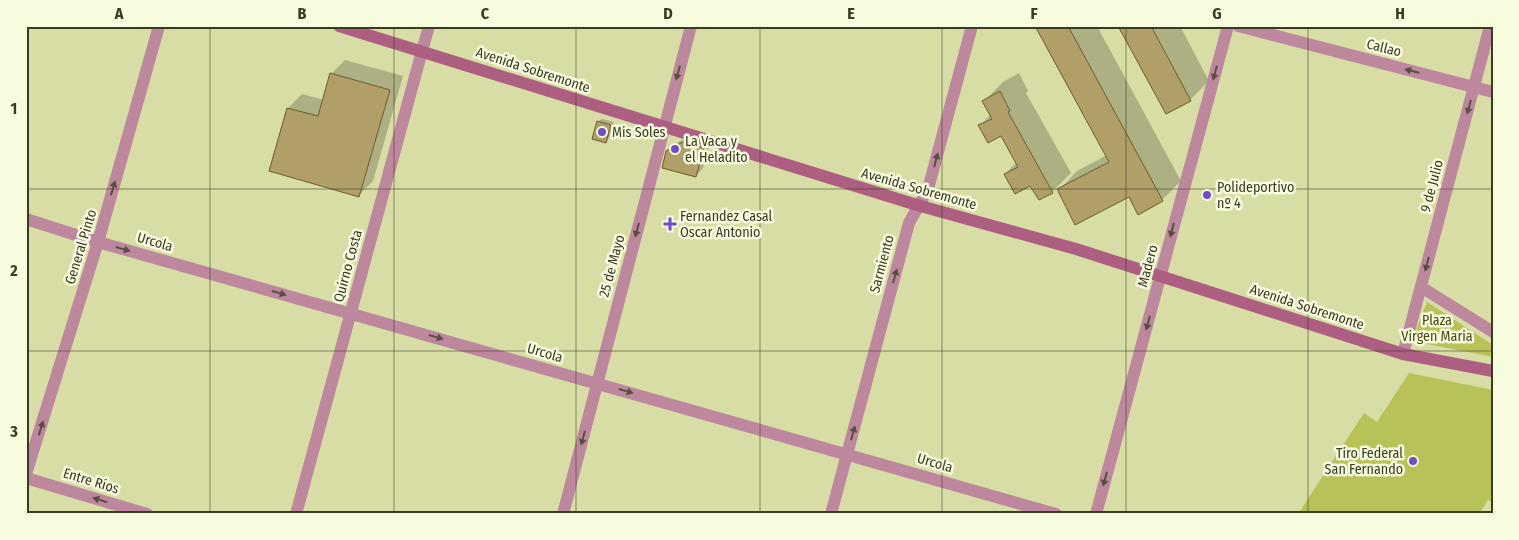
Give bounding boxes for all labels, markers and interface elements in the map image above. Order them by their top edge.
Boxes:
text: A [114,4,124,23]
text: B [298,4,307,23]
text: C [481,4,490,23]
text: D [663,4,673,23]
text: E [847,4,855,23]
text: F [1030,4,1038,23]
text: G [1212,4,1222,23]
text: H [1395,4,1405,23]
street label: Callao [1365,35,1403,61]
street label: Avenida Sobremonte [474,44,592,96]
one-way arrow [674,66,682,81]
one-way arrow [1211,66,1219,81]
one-way arrow [1404,67,1419,75]
text: 1 [11,99,17,118]
one-way arrow [1465,100,1473,115]
place label: Mis Soles [612,124,666,141]
marker: Mis Soles [596,126,608,138]
place label: La Vaca y el Heladito [685,133,748,166]
marker: La Vaca y el Heladito [669,143,681,155]
one-way arrow [932,153,940,168]
street label: 9 de Julio [1417,158,1447,214]
street label: Avenida Sobremonte [859,164,979,214]
place label: Polideportivo nº 4 [1217,179,1294,212]
one-way arrow [110,181,118,196]
marker: Polideportivo nº 4 [1201,189,1213,201]
street label: General Pinto [62,208,100,286]
place label: Fernandez Casal Oscar Antonio [680,208,773,241]
marker: Fernandez Casal Oscar Antonio [664,218,676,230]
one-way arrow [1168,222,1176,237]
one-way arrow [633,223,641,238]
street label: Quirno Costa [330,228,366,304]
street label: Urcola [135,229,175,255]
street label: 25 de Mayo [596,233,628,299]
street label: Sarmiento [866,233,898,295]
street label: Madero [1134,243,1162,289]
one-way arrow [116,245,131,253]
one-way arrow [1422,257,1430,272]
text: 2 [9,261,18,280]
one-way arrow [891,268,899,283]
street label: Avenida Sobremonte [1248,281,1366,333]
one-way arrow [272,290,287,298]
park label: Plaza Virgen Maria [1401,312,1473,345]
one-way arrow [1144,315,1152,330]
one-way arrow [428,334,443,342]
street label: Urcola [525,340,565,366]
one-way arrow [618,388,633,396]
one-way arrow [37,420,45,435]
text: 3 [9,422,18,441]
one-way arrow [849,425,857,440]
one-way arrow [578,431,586,446]
place label: Tiro Federal San Fernando [1325,445,1403,478]
street label: Urcola [915,450,955,476]
marker: Tiro Federal San Fernando [1407,455,1419,467]
street label: Entre Ríos [61,464,121,498]
one-way arrow [1101,472,1109,487]
one-way arrow [93,495,108,503]

